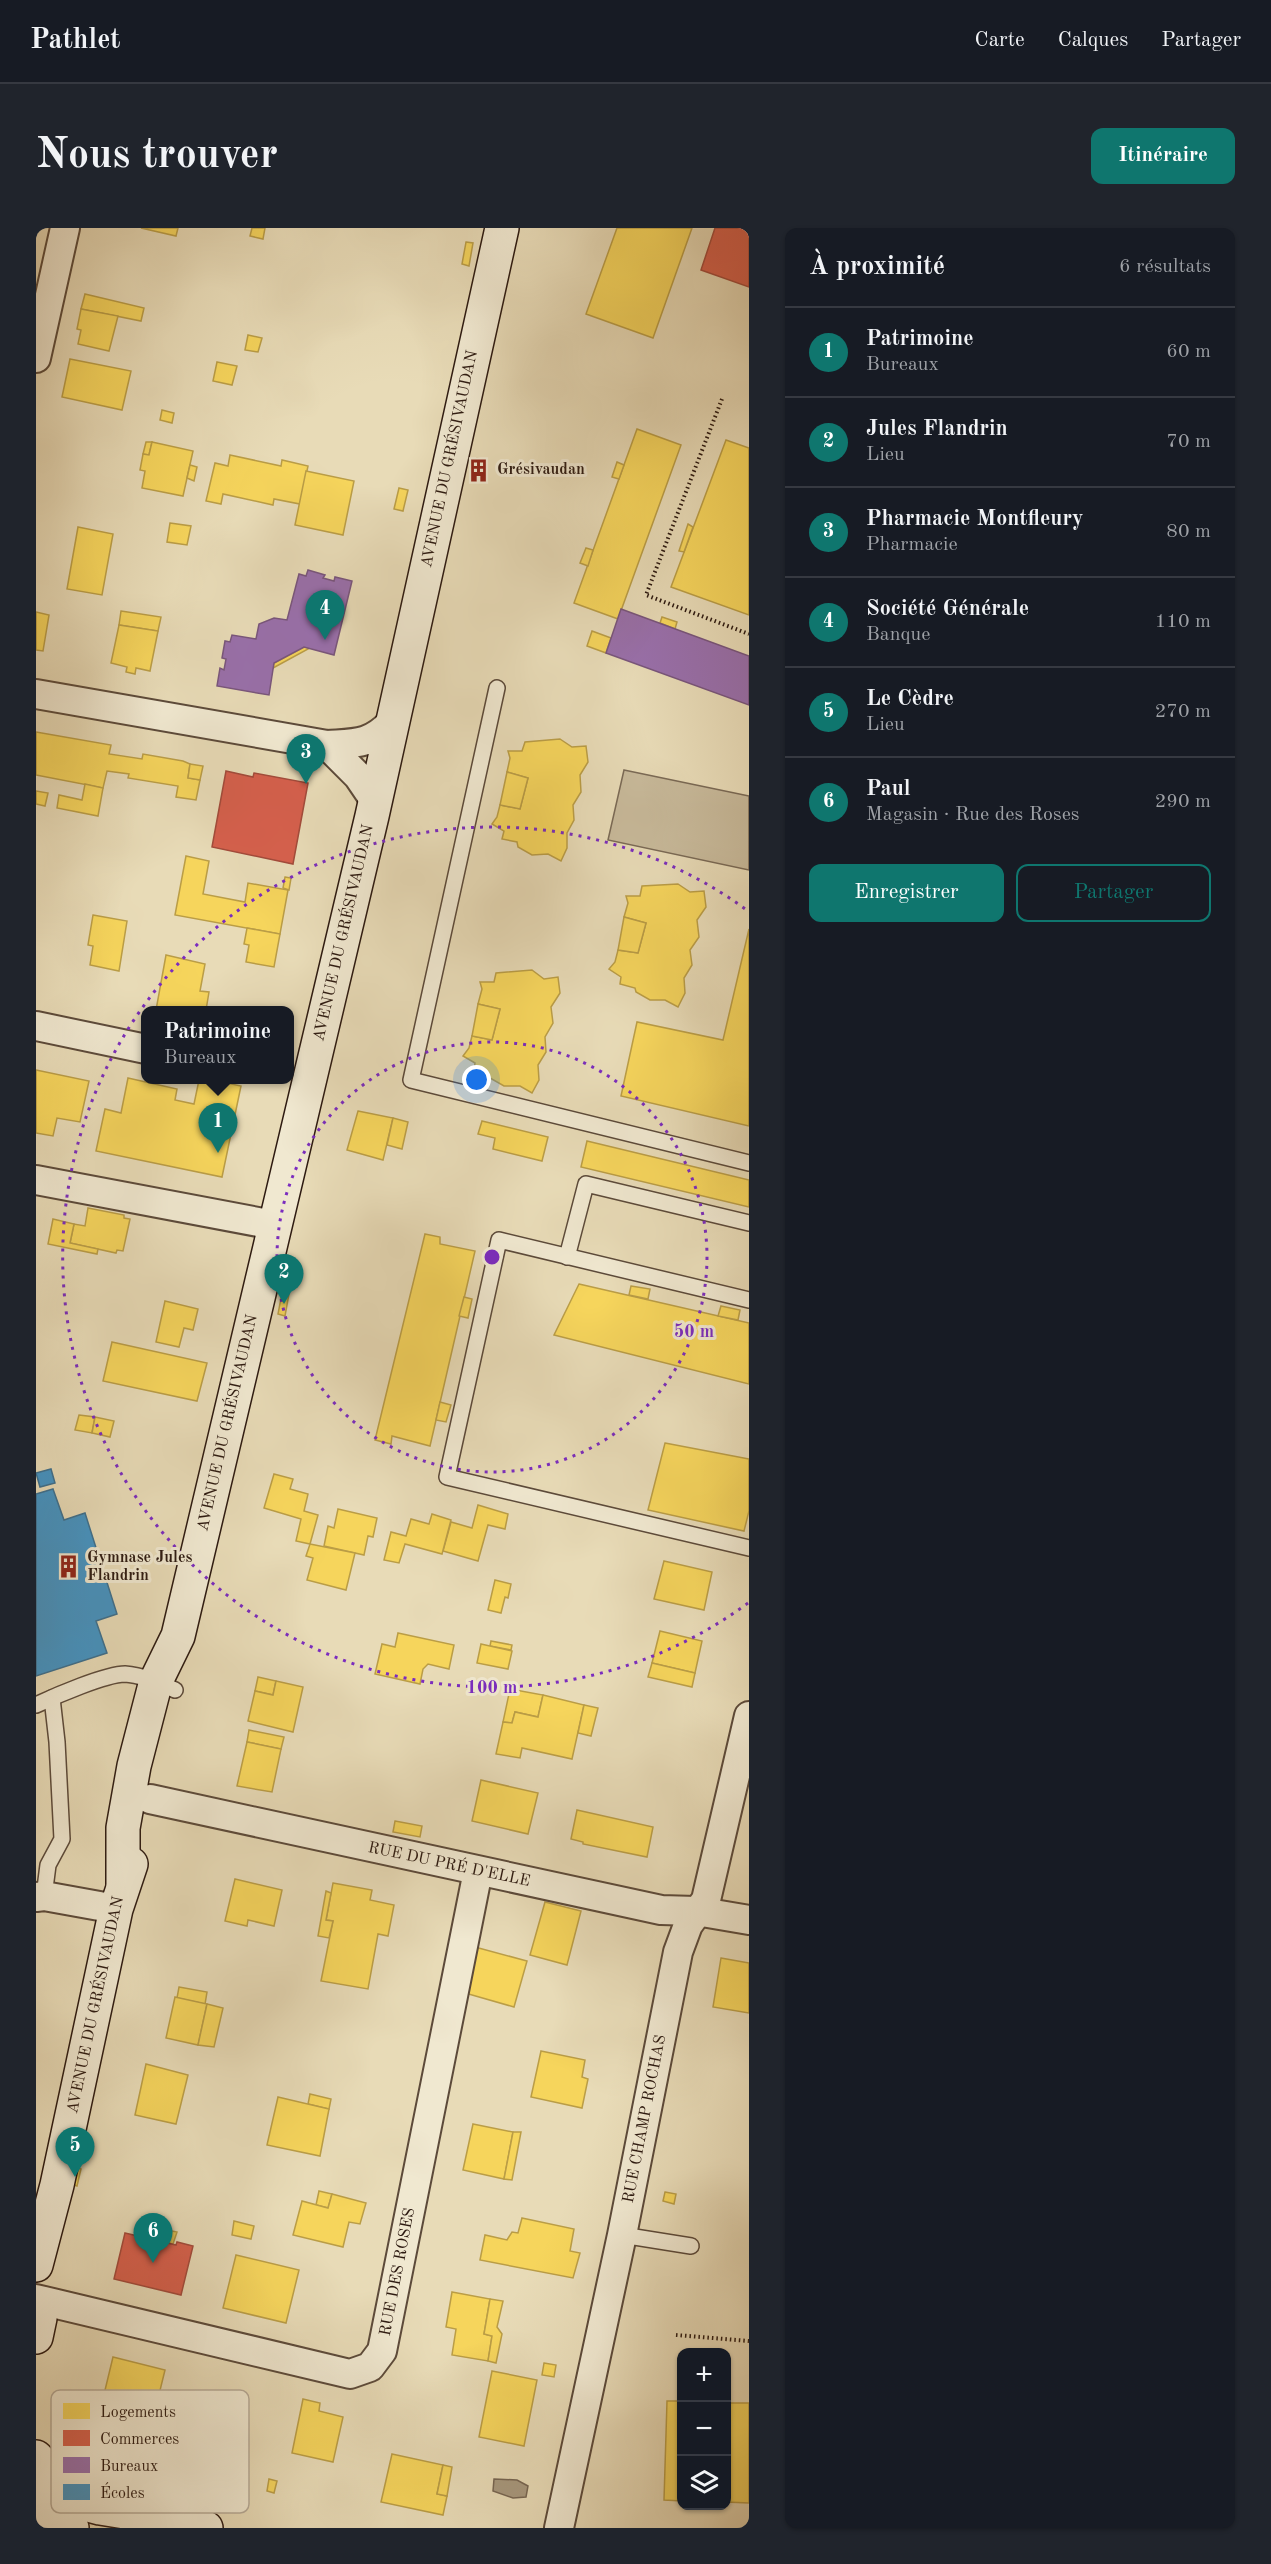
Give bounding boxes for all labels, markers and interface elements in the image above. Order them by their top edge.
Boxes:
text: Pathlet [30,27,121,55]
text: Carte [975,30,1025,51]
text: Calques [1058,30,1128,51]
text: Partager [1161,30,1241,51]
button: Itinéraire [1091,128,1235,184]
text: Nous trouver [36,135,278,177]
text: À proximité [809,254,945,280]
text: 6 résultats [1119,257,1211,277]
text: Patrimoine [866,328,974,350]
text: 1 [823,342,834,362]
text: 60 m [1166,342,1211,362]
street label: AVENUE DU GRÉSIVAUDAN [415,348,481,569]
text: Bureaux [866,355,939,375]
text: Jules Flandrin [866,418,1008,440]
text: 2 [823,432,834,452]
text: 70 m [1166,432,1211,452]
text: Lieu [866,445,905,465]
building icon: Grésivaudan [466,457,492,483]
place label: Grésivaudan [497,462,585,478]
text: Pharmacie Montfleury [866,508,1084,530]
text: 3 [823,522,834,542]
text: 80 m [1166,522,1211,542]
text: Pharmacie [866,535,958,555]
pin: 4 [306,590,344,640]
text: Société Générale [866,598,1029,620]
text: 4 [823,612,834,632]
text: 110 m [1155,612,1211,632]
text: Banque [866,625,930,645]
text: Le Cèdre [866,688,954,710]
text: 5 [823,702,834,722]
text: 270 m [1155,702,1211,722]
text: Lieu [866,715,905,735]
pin: 3 [286,734,326,784]
text: Paul [866,778,911,800]
text: 6 [823,792,834,812]
text: 290 m [1155,792,1211,812]
text: Magasin · Rue des Roses [866,805,1080,825]
street label: AVENUE DU GRÉSIVAUDAN [307,822,377,1043]
button: Enregistrer [809,864,1004,922]
button: Partager [1016,864,1211,922]
popup [141,1006,294,1084]
text: Patrimoine [164,1021,271,1043]
text: Bureaux [164,1048,237,1068]
your location [462,1065,491,1094]
pin: 1 [198,1104,237,1153]
centre of rings [482,1247,502,1267]
pin: 2 [264,1254,304,1304]
street label: AVENUE DU GRÉSIVAUDAN [191,1312,261,1533]
text: 50 m [674,1323,714,1341]
place label: Gymnase Jules Flandrin [87,1550,193,1584]
building icon: Gymnase Jules Flandrin [56,1554,82,1580]
text: 100 m [467,1679,517,1697]
street label: RUE DU PRÉ D'ELLE [366,1836,532,1890]
street label: AVENUE DU GRÉSIVAUDAN [61,1894,127,2115]
street label: RUE CHAMP ROCHAS [621,2033,669,2205]
pin: 5 [56,2128,94,2177]
street label: RUE DES ROSES [378,2206,418,2338]
pin: 6 [134,2214,172,2263]
map controls [677,2348,731,2510]
button: + [677,2348,731,2402]
legend [51,2390,249,2513]
button: − [677,2402,731,2456]
text: Logements [100,2405,176,2421]
text: Commerces [100,2432,179,2448]
button: layers [677,2456,731,2510]
text: Bureaux [100,2459,158,2475]
text: Écoles [100,2482,145,2502]

